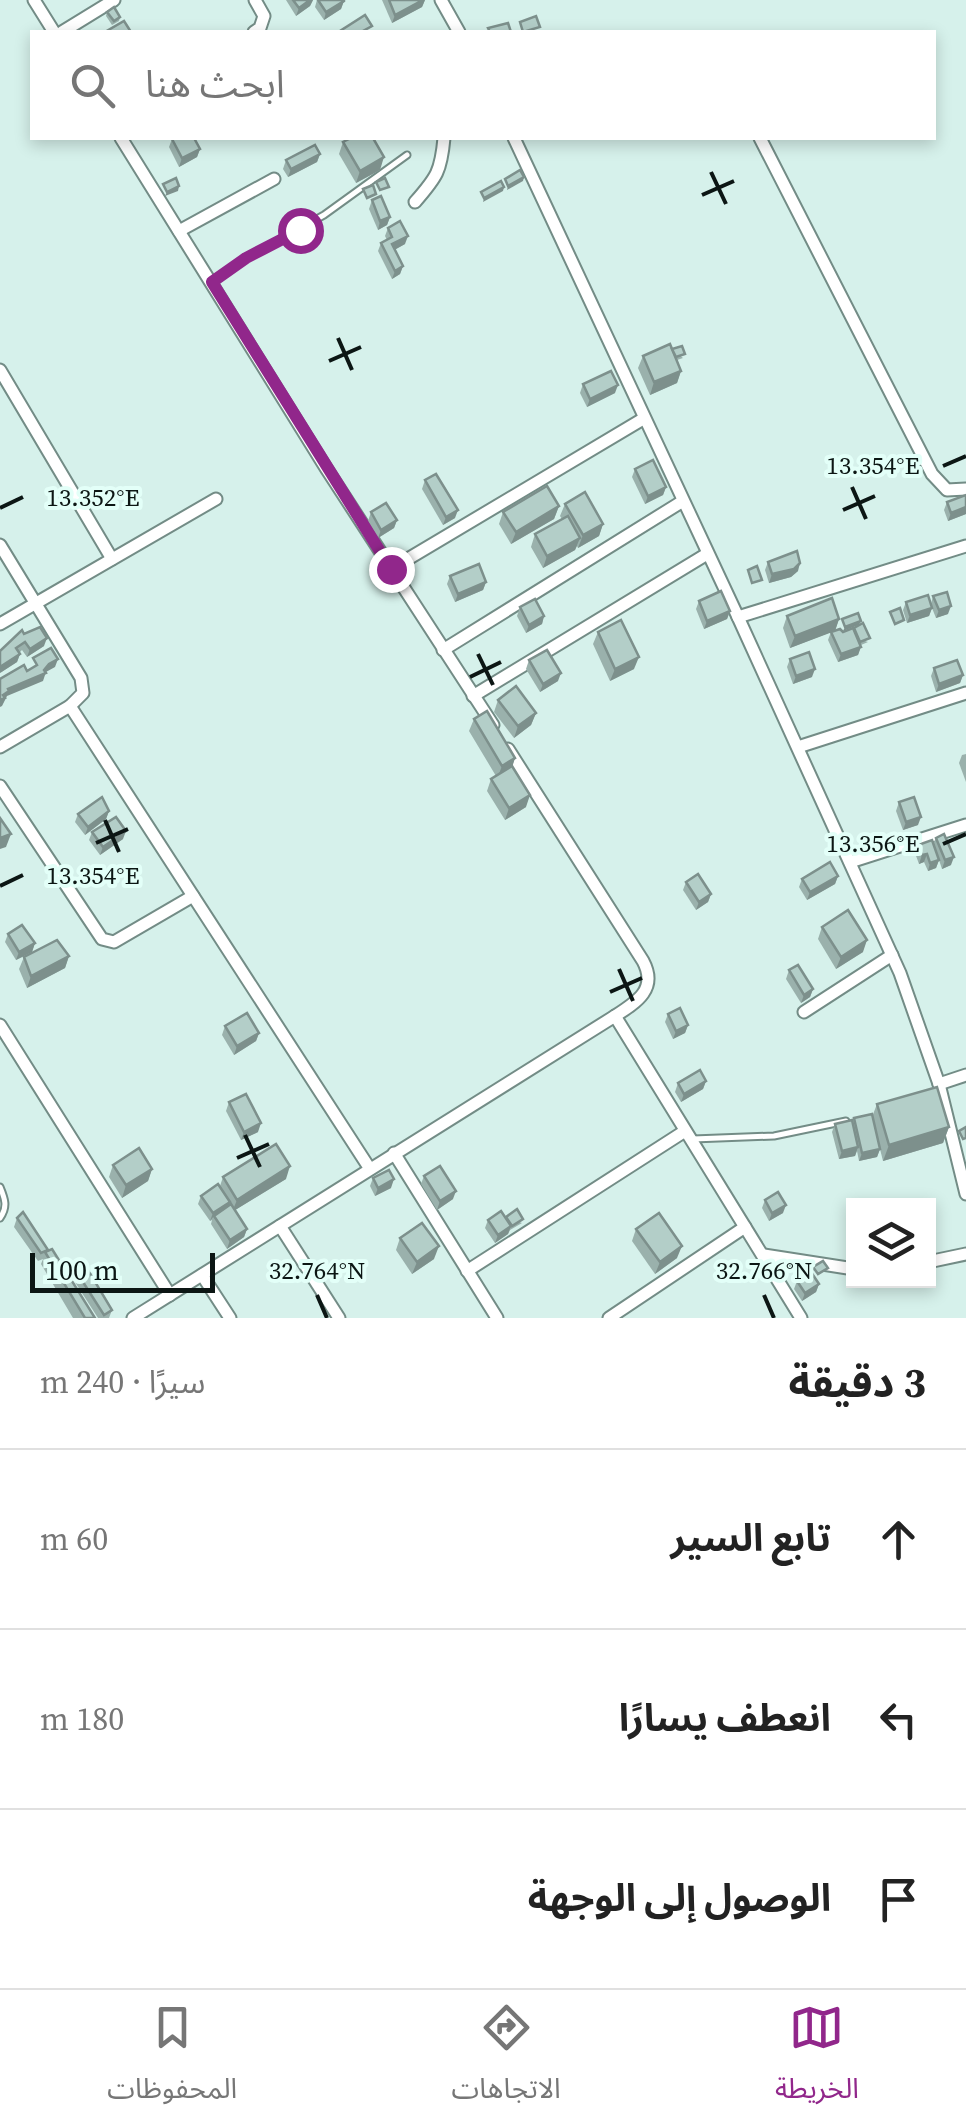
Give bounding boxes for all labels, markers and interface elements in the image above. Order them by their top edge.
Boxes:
search box [30,30,936,140]
icon: search [65,58,120,113]
text: ابحث هنا [145,58,285,110]
route start [278,208,324,254]
text: 13.354°E [826,448,920,482]
text: 13.352°E [46,480,140,514]
route end [369,547,415,593]
text: 13.356°E [826,826,920,860]
text: 13.354°E [46,858,140,892]
map controls [846,1198,936,1288]
button: layers [846,1198,936,1288]
scale bar [30,1248,215,1292]
text: 100 m [45,1251,119,1289]
text: 32.764°N [269,1253,365,1287]
text: 32.766°N [716,1253,812,1287]
text: 3 دقيقة [789,1353,926,1411]
text: سيرًا · 240 m [40,1360,205,1404]
text: تابع السير [670,1512,831,1564]
icon: ahead [871,1512,926,1567]
text: 60 m [40,1517,108,1561]
text: انعطف يسارًا [619,1692,831,1744]
icon: left [871,1692,926,1747]
text: 180 m [40,1697,124,1741]
text: الوصول إلى الوجهة [528,1872,831,1924]
icon: arrive [871,1872,926,1927]
tab: المحفوظات [107,2000,237,2119]
tab: الاتجاهات [451,2000,561,2119]
tab: الخريطة [775,2000,859,2119]

